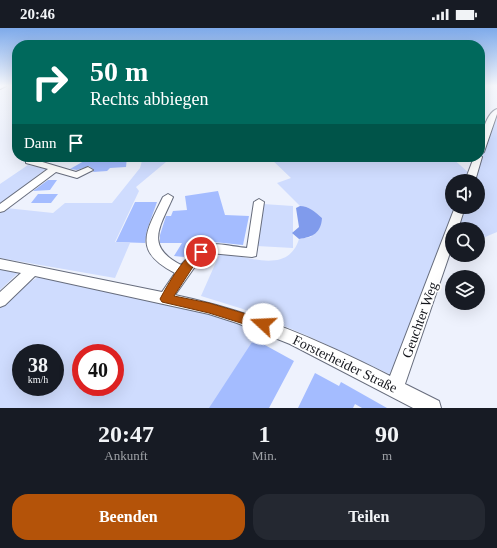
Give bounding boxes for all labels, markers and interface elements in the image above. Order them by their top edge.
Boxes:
text: 20:46 [20,6,55,22]
icon: right [24,56,76,108]
text: 50 m [90,56,148,87]
text: Rechts abbiegen [90,89,208,109]
icon: arrive [65,132,87,154]
text: Dann [24,135,57,151]
map controls [445,174,485,310]
button: sound [445,174,485,214]
button: search [445,222,485,262]
pin [184,235,218,269]
icon: arrive [190,241,212,263]
button: layers [445,270,485,310]
street label: Geuchter Weg [399,280,441,360]
position arrow [242,303,284,345]
street label: Forsterheider Straße [291,332,399,396]
speed limit sign: 40 [72,344,124,396]
text: 38 [28,354,48,376]
text: km/h [28,374,48,385]
text: 20:47 [98,421,154,447]
text: 1 [258,421,270,447]
text: 90 [375,421,399,447]
text: Ankunft [104,448,148,463]
text: Min. [252,448,277,463]
text: m [382,448,392,463]
button: Beenden [12,494,245,540]
button: Teilen [253,494,485,540]

